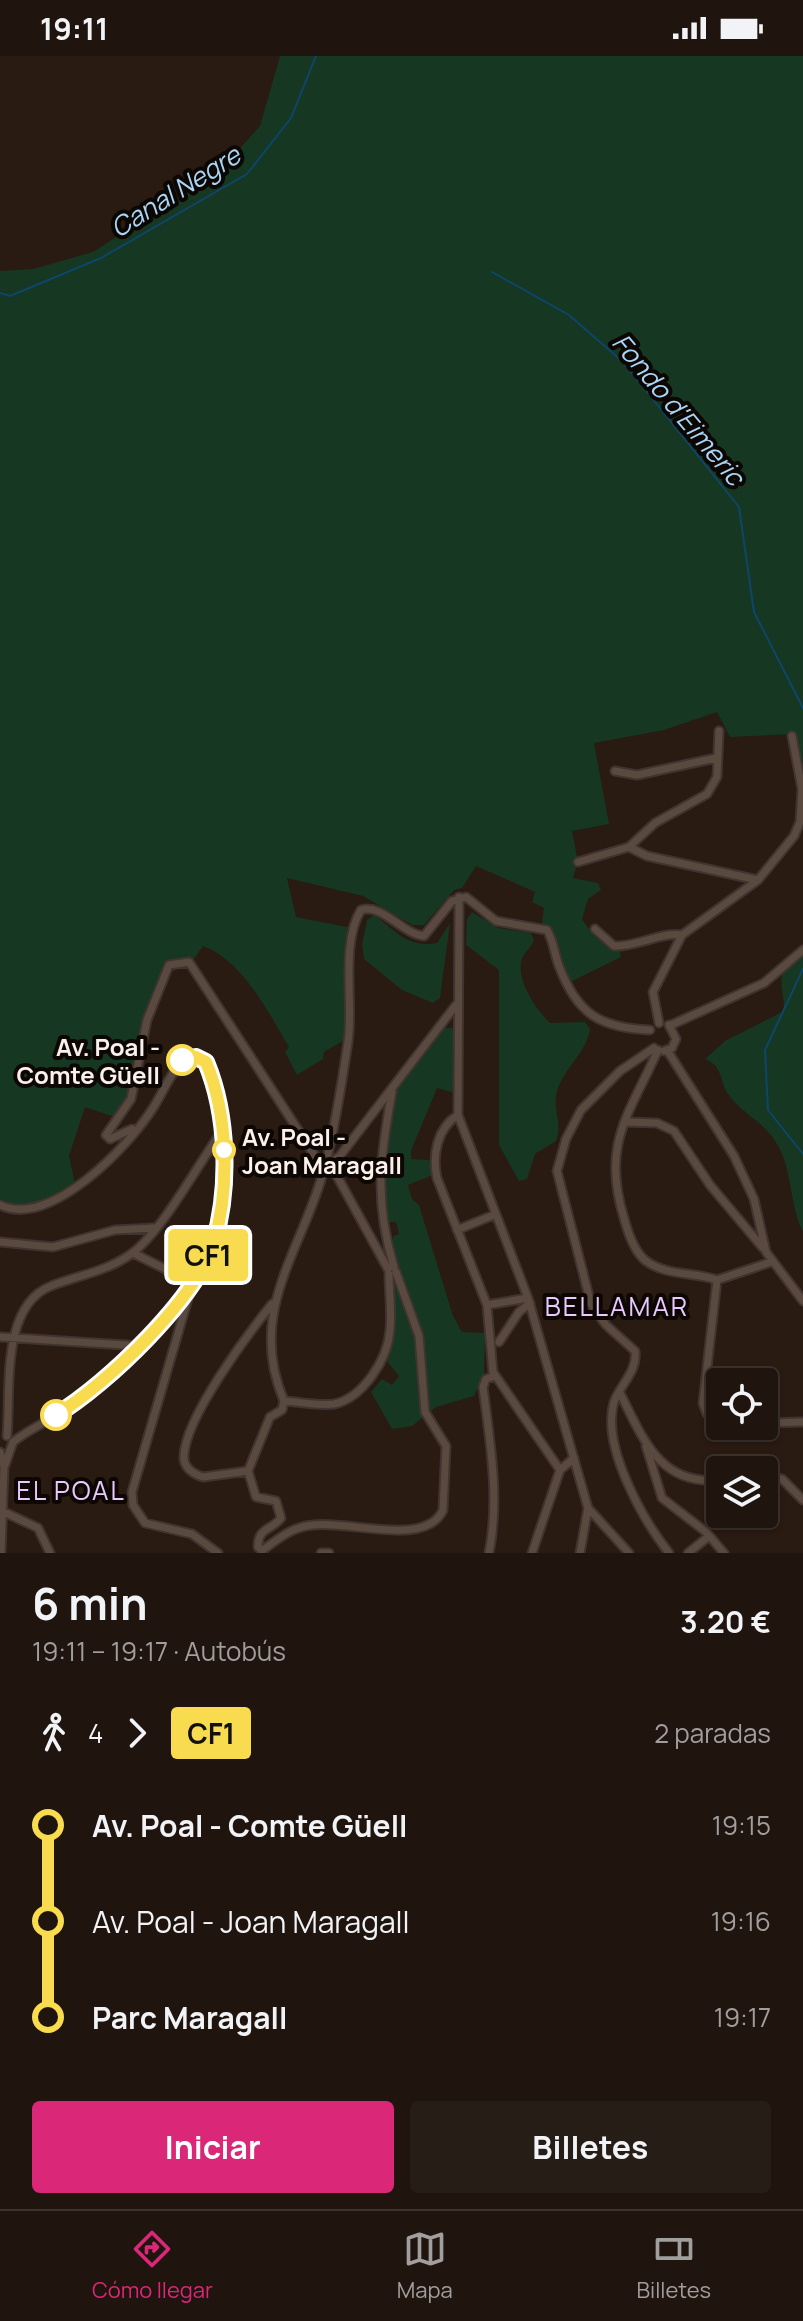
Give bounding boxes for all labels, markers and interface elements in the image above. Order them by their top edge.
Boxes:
text: 19:11 [40,8,108,49]
water label: Canal Negre [103,136,248,245]
water label: Fondo d'Eimeric [605,325,755,495]
place label: Av. Poal - Comte Güell [16,1030,160,1091]
marker: Av. Poal - Comte Güell [167,1045,197,1075]
place label: Av. Poal - Joan Maragall [242,1120,402,1181]
marker: Av. Poal - Joan Maragall [213,1139,235,1161]
line badge: CF1 [162,1229,254,1281]
text: CF1 [184,1236,232,1274]
district label: BELLAMAR [545,1288,689,1324]
map controls [706,1368,778,1528]
button: locate [706,1368,778,1440]
unlabelled marker [41,1400,71,1430]
button: layers [706,1456,778,1528]
district label: EL POAL [16,1472,126,1508]
text: 6 min [32,1573,148,1633]
text: 3.20 € [680,1601,771,1642]
text: 19:11 – 19:17 · Autobús [32,1633,286,1669]
icon: walk [32,1711,76,1755]
icon: forward [115,1711,159,1755]
text: CF1 [187,1714,235,1752]
text: 4 [88,1715,103,1751]
text: 2 paradas [654,1715,771,1751]
text: Av. Poal - Comte Güell [92,1805,407,1846]
text: 19:15 [712,1807,771,1843]
text: Av. Poal - Joan Maragall [92,1901,410,1942]
text: 19:16 [711,1903,771,1939]
text: Parc Maragall [92,1997,287,2038]
text: 19:17 [714,1999,771,2035]
button: Iniciar [32,2101,394,2193]
button: Billetes [410,2101,771,2193]
tab: Cómo llegar [92,2227,213,2305]
tab: Mapa [397,2227,453,2305]
tab: Billetes [637,2227,711,2305]

